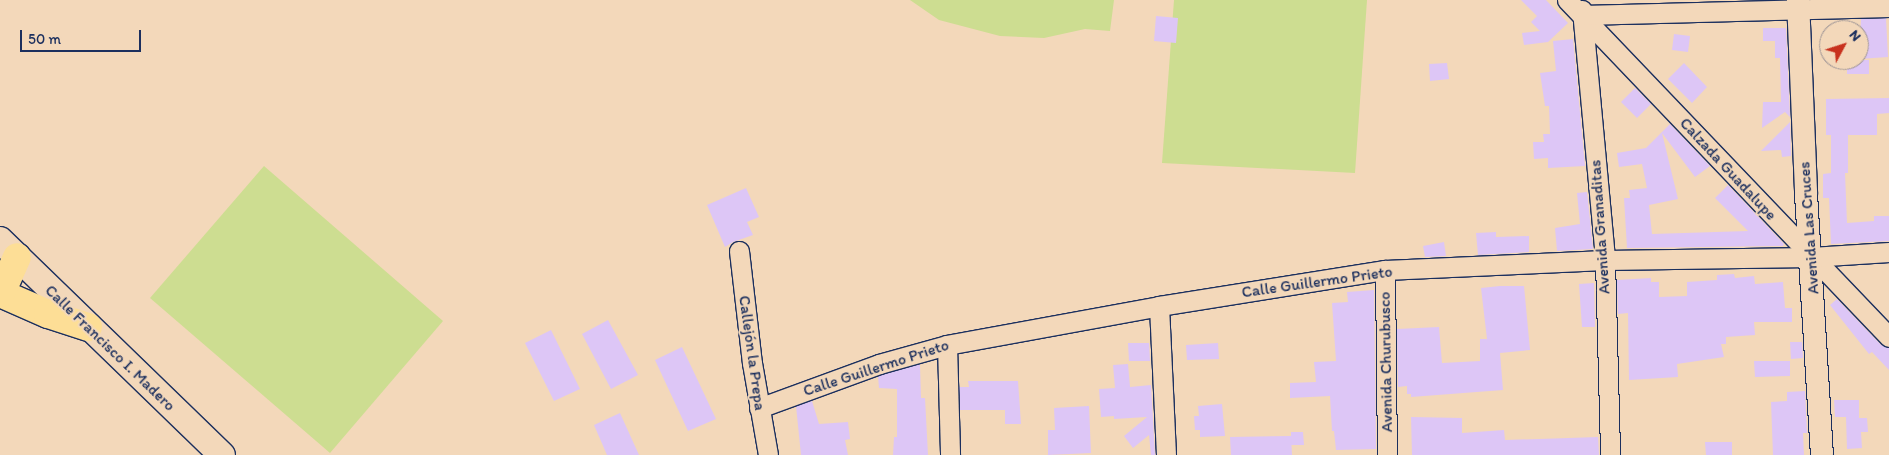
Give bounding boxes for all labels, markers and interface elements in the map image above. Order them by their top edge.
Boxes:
scale bar [22,20,144,52]
north arrow [1819,20,1869,70]
text: N [1846,27,1865,45]
text: 50 m [28,30,61,48]
street label: Calzada Guadalupe [1676,114,1780,224]
street label: Avenida Granaditas [1586,159,1614,295]
street label: Avenida Las Cruces [1795,161,1823,295]
street label: Calle Guillermo Prieto [1240,262,1394,302]
street label: Calle Francisco I. Madero [41,281,179,415]
street label: Avenida Churubusco [1375,292,1397,432]
street label: Callejón la Prepa [734,295,770,411]
street label: Calle Guillermo Prieto [801,335,951,401]

